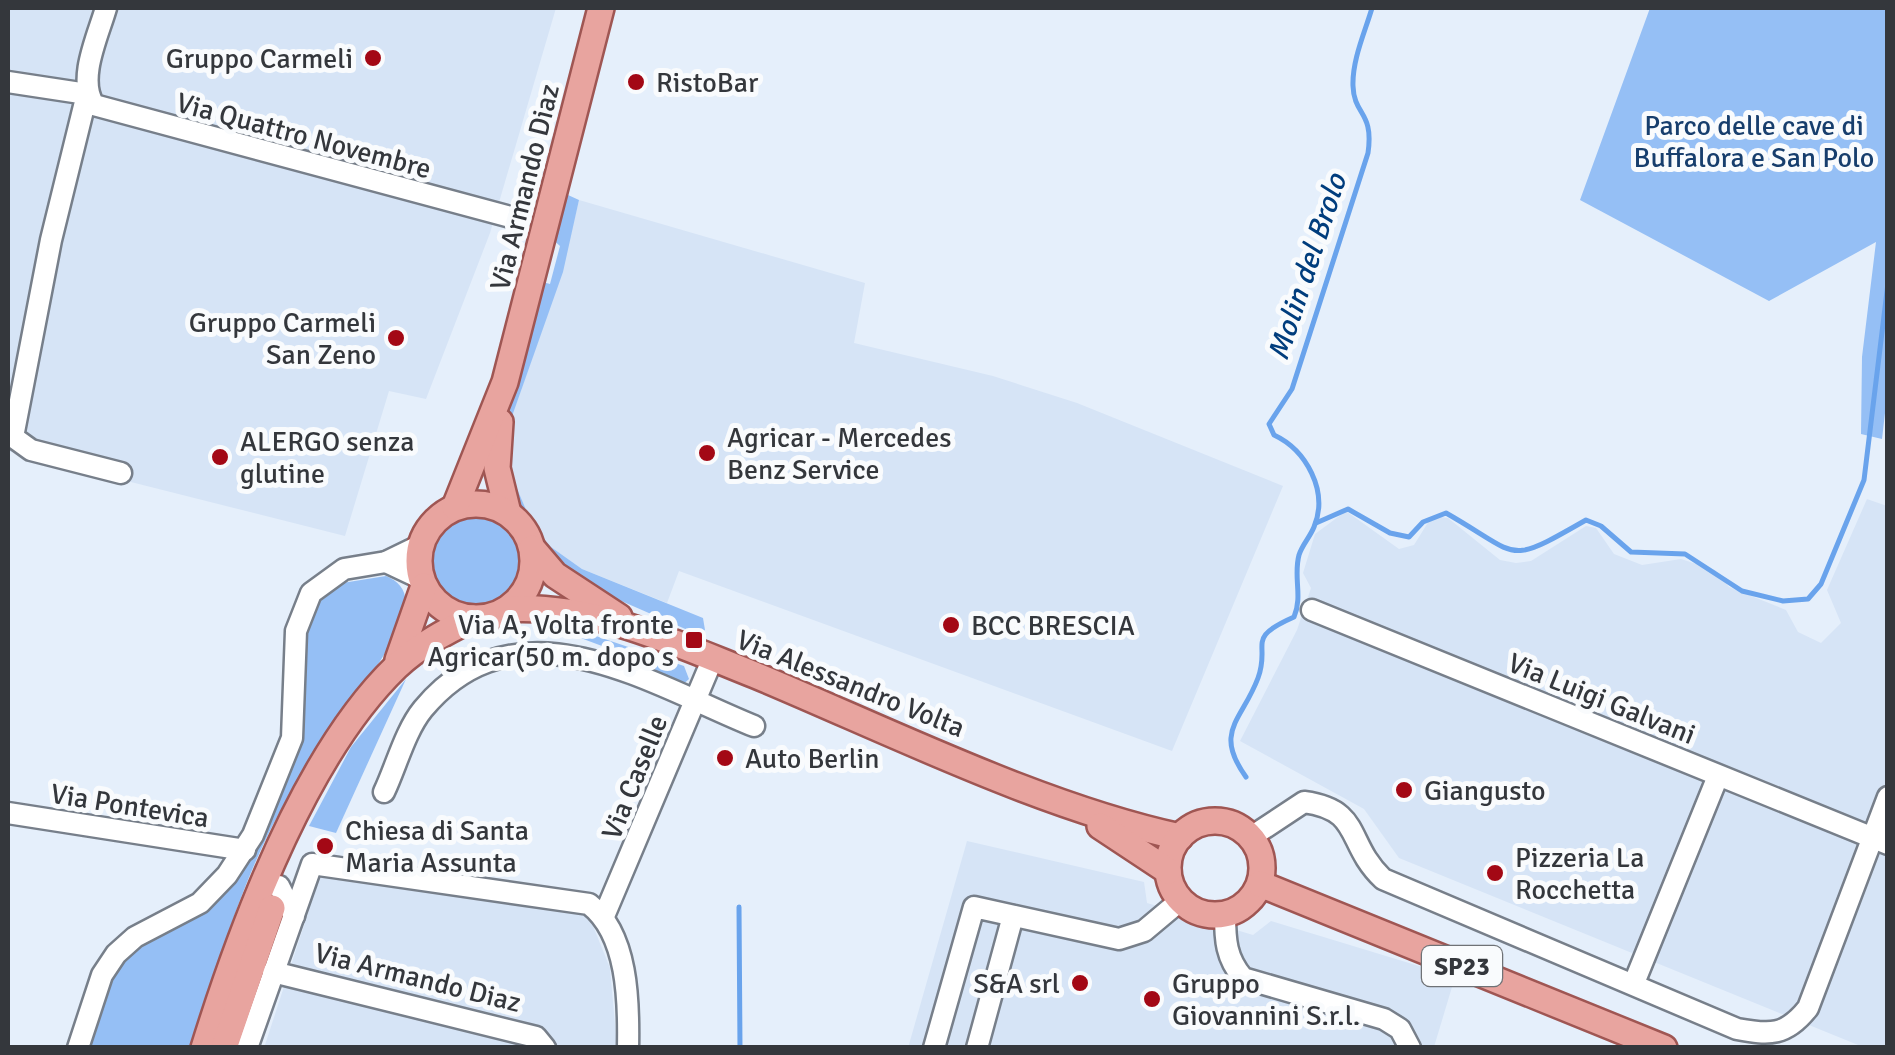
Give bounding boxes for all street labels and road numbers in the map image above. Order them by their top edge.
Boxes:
street label: Via Armando Diaz [483,81,567,294]
street label: Via Quattro Novembre [173,86,435,186]
street label: Via Alessandro Volta [732,623,970,745]
street label: Via Luigi Galvani [1503,646,1700,752]
street label: Via Caselle [595,710,675,845]
street label: Via Pontevica [48,777,211,835]
street label: Via Armando Diaz [311,936,524,1020]
road number: SP23 [1422,946,1502,986]

